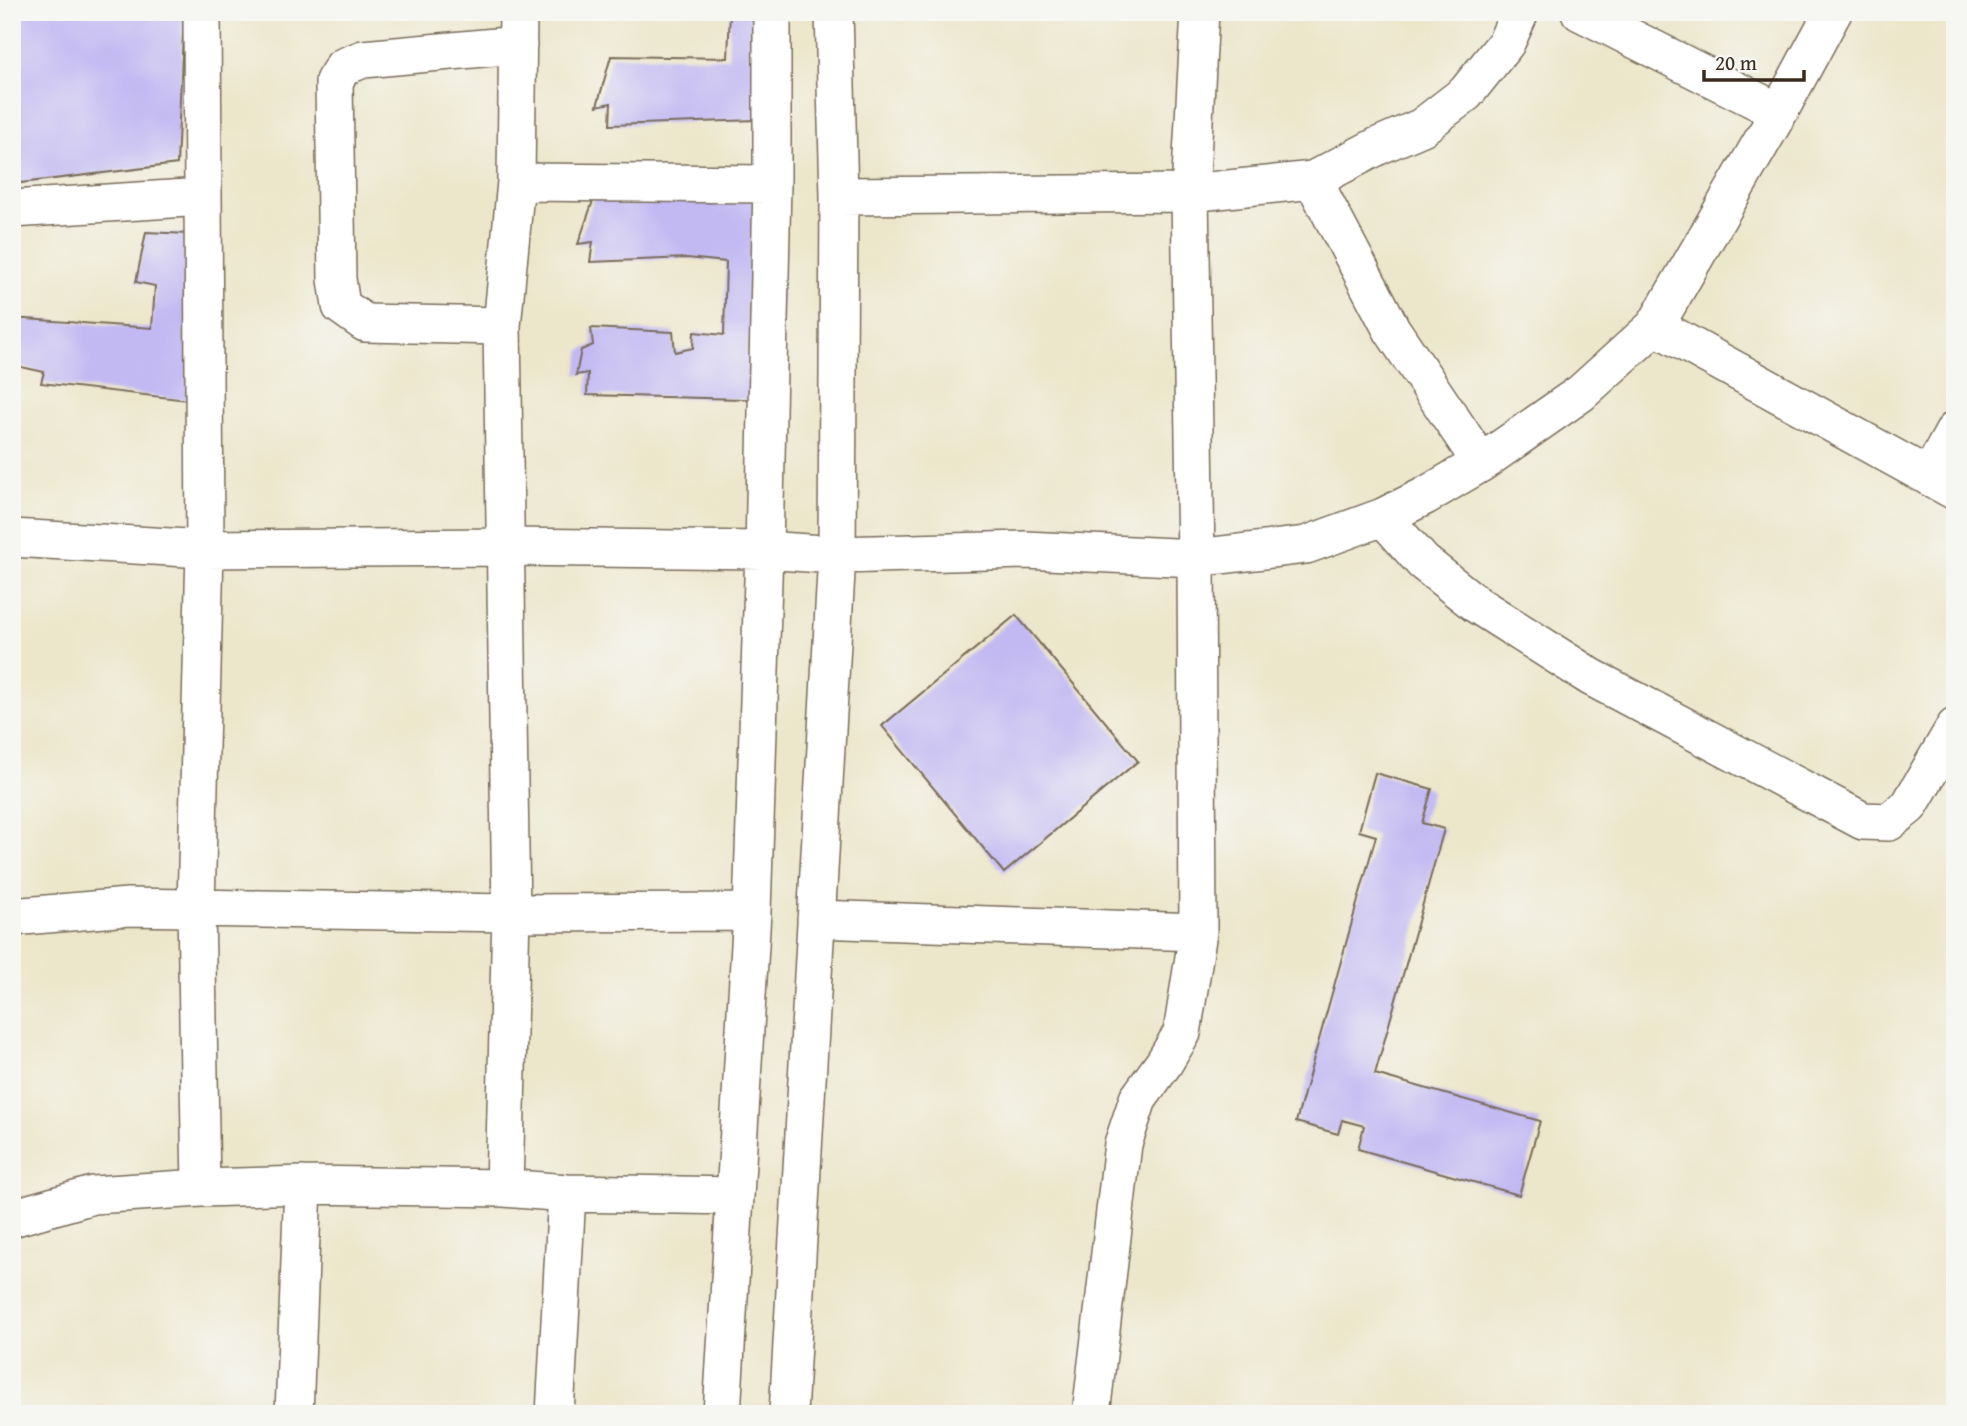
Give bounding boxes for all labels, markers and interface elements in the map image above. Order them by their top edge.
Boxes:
scale bar [1704,38,1804,82]
text: 20 m [1715,47,1757,78]

